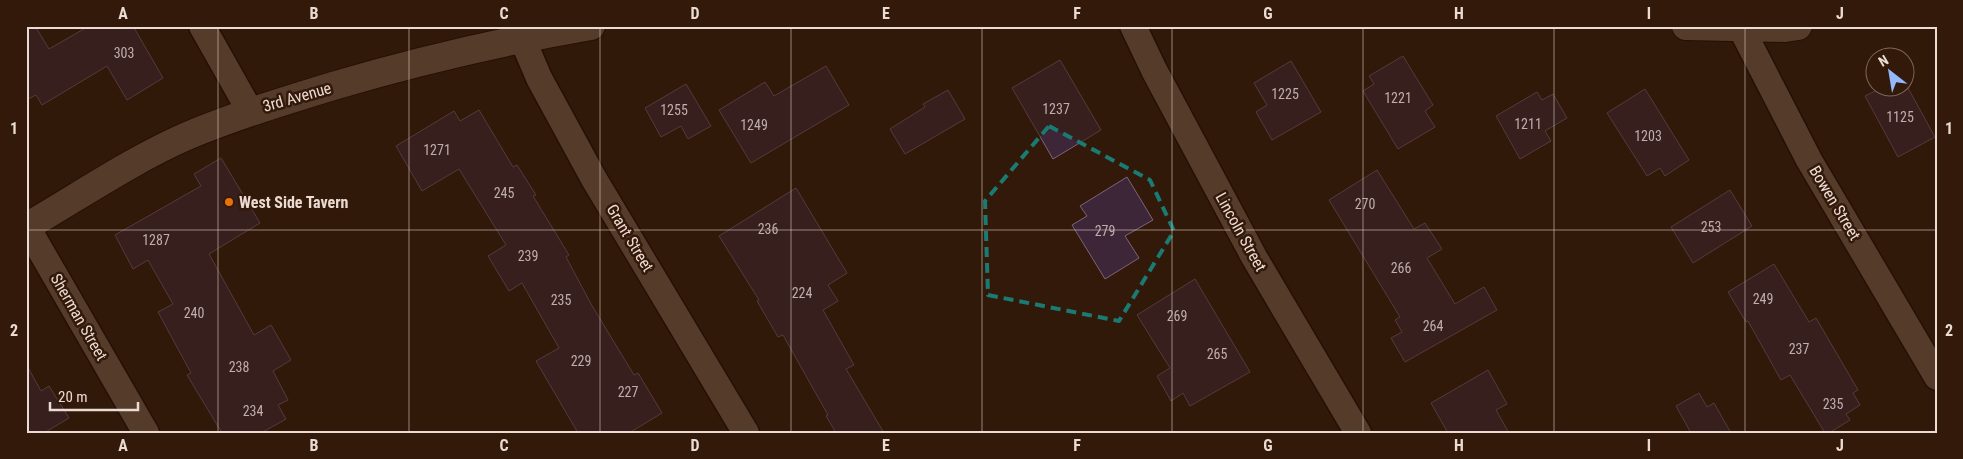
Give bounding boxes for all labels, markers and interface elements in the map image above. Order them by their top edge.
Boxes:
text: A [118,4,128,23]
text: B [310,4,319,23]
text: C [499,4,509,23]
text: D [690,4,700,23]
text: E [882,4,890,23]
text: F [1073,4,1081,23]
text: G [1263,4,1273,23]
text: H [1454,4,1464,23]
text: I [1647,4,1651,23]
text: J [1836,4,1844,23]
house number: 303 [114,45,134,61]
north arrow [1866,48,1916,98]
text: N [1876,52,1891,70]
street label: 3rd Avenue [261,78,333,116]
house number: 1225 [1271,86,1299,102]
house number: 1221 [1384,90,1412,106]
house number: 1237 [1042,101,1070,117]
house number: 1255 [660,102,688,118]
house number: 1125 [1886,109,1914,125]
house number: 1211 [1514,116,1542,132]
house number: 1249 [740,117,768,133]
text: 1 [10,119,18,138]
text: 1 [1945,119,1953,138]
house number: 1203 [1634,128,1662,144]
house number: 1271 [423,142,451,158]
street label: Bowen Street [1805,162,1865,244]
house number: 245 [494,185,514,201]
street label: Lincoln Street [1212,189,1271,275]
place label: West Side Tavern [239,193,349,212]
marker: West Side Tavern [223,196,235,208]
house number: 270 [1355,196,1375,212]
street label: Grant Street [602,201,658,275]
house number: 253 [1701,219,1721,235]
house number: 236 [758,221,778,237]
house number: 279 [1095,223,1115,239]
house number: 1287 [142,232,170,248]
house number: 239 [518,248,538,264]
house number: 266 [1391,260,1411,276]
street label: Sherman Street [47,270,112,364]
house number: 224 [792,285,812,301]
house number: 249 [1753,291,1773,307]
house number: 235 [551,292,571,308]
house number: 240 [184,305,204,321]
house number: 269 [1167,308,1187,324]
house number: 264 [1423,318,1443,334]
text: 2 [10,321,18,340]
text: 2 [1945,321,1953,340]
house number: 237 [1789,341,1809,357]
house number: 265 [1207,346,1227,362]
house number: 229 [571,353,591,369]
house number: 238 [229,359,249,375]
scale bar [50,379,138,411]
house number: 227 [618,384,638,400]
text: 20 m [58,388,88,406]
house number: 235 [1823,396,1843,412]
house number: 234 [243,403,263,419]
text: A [118,436,128,455]
text: B [310,436,319,455]
text: C [499,436,509,455]
text: D [690,436,700,455]
text: E [882,436,890,455]
text: F [1073,436,1081,455]
text: G [1263,436,1273,455]
text: H [1454,436,1464,455]
text: I [1647,436,1651,455]
text: J [1836,436,1844,455]

